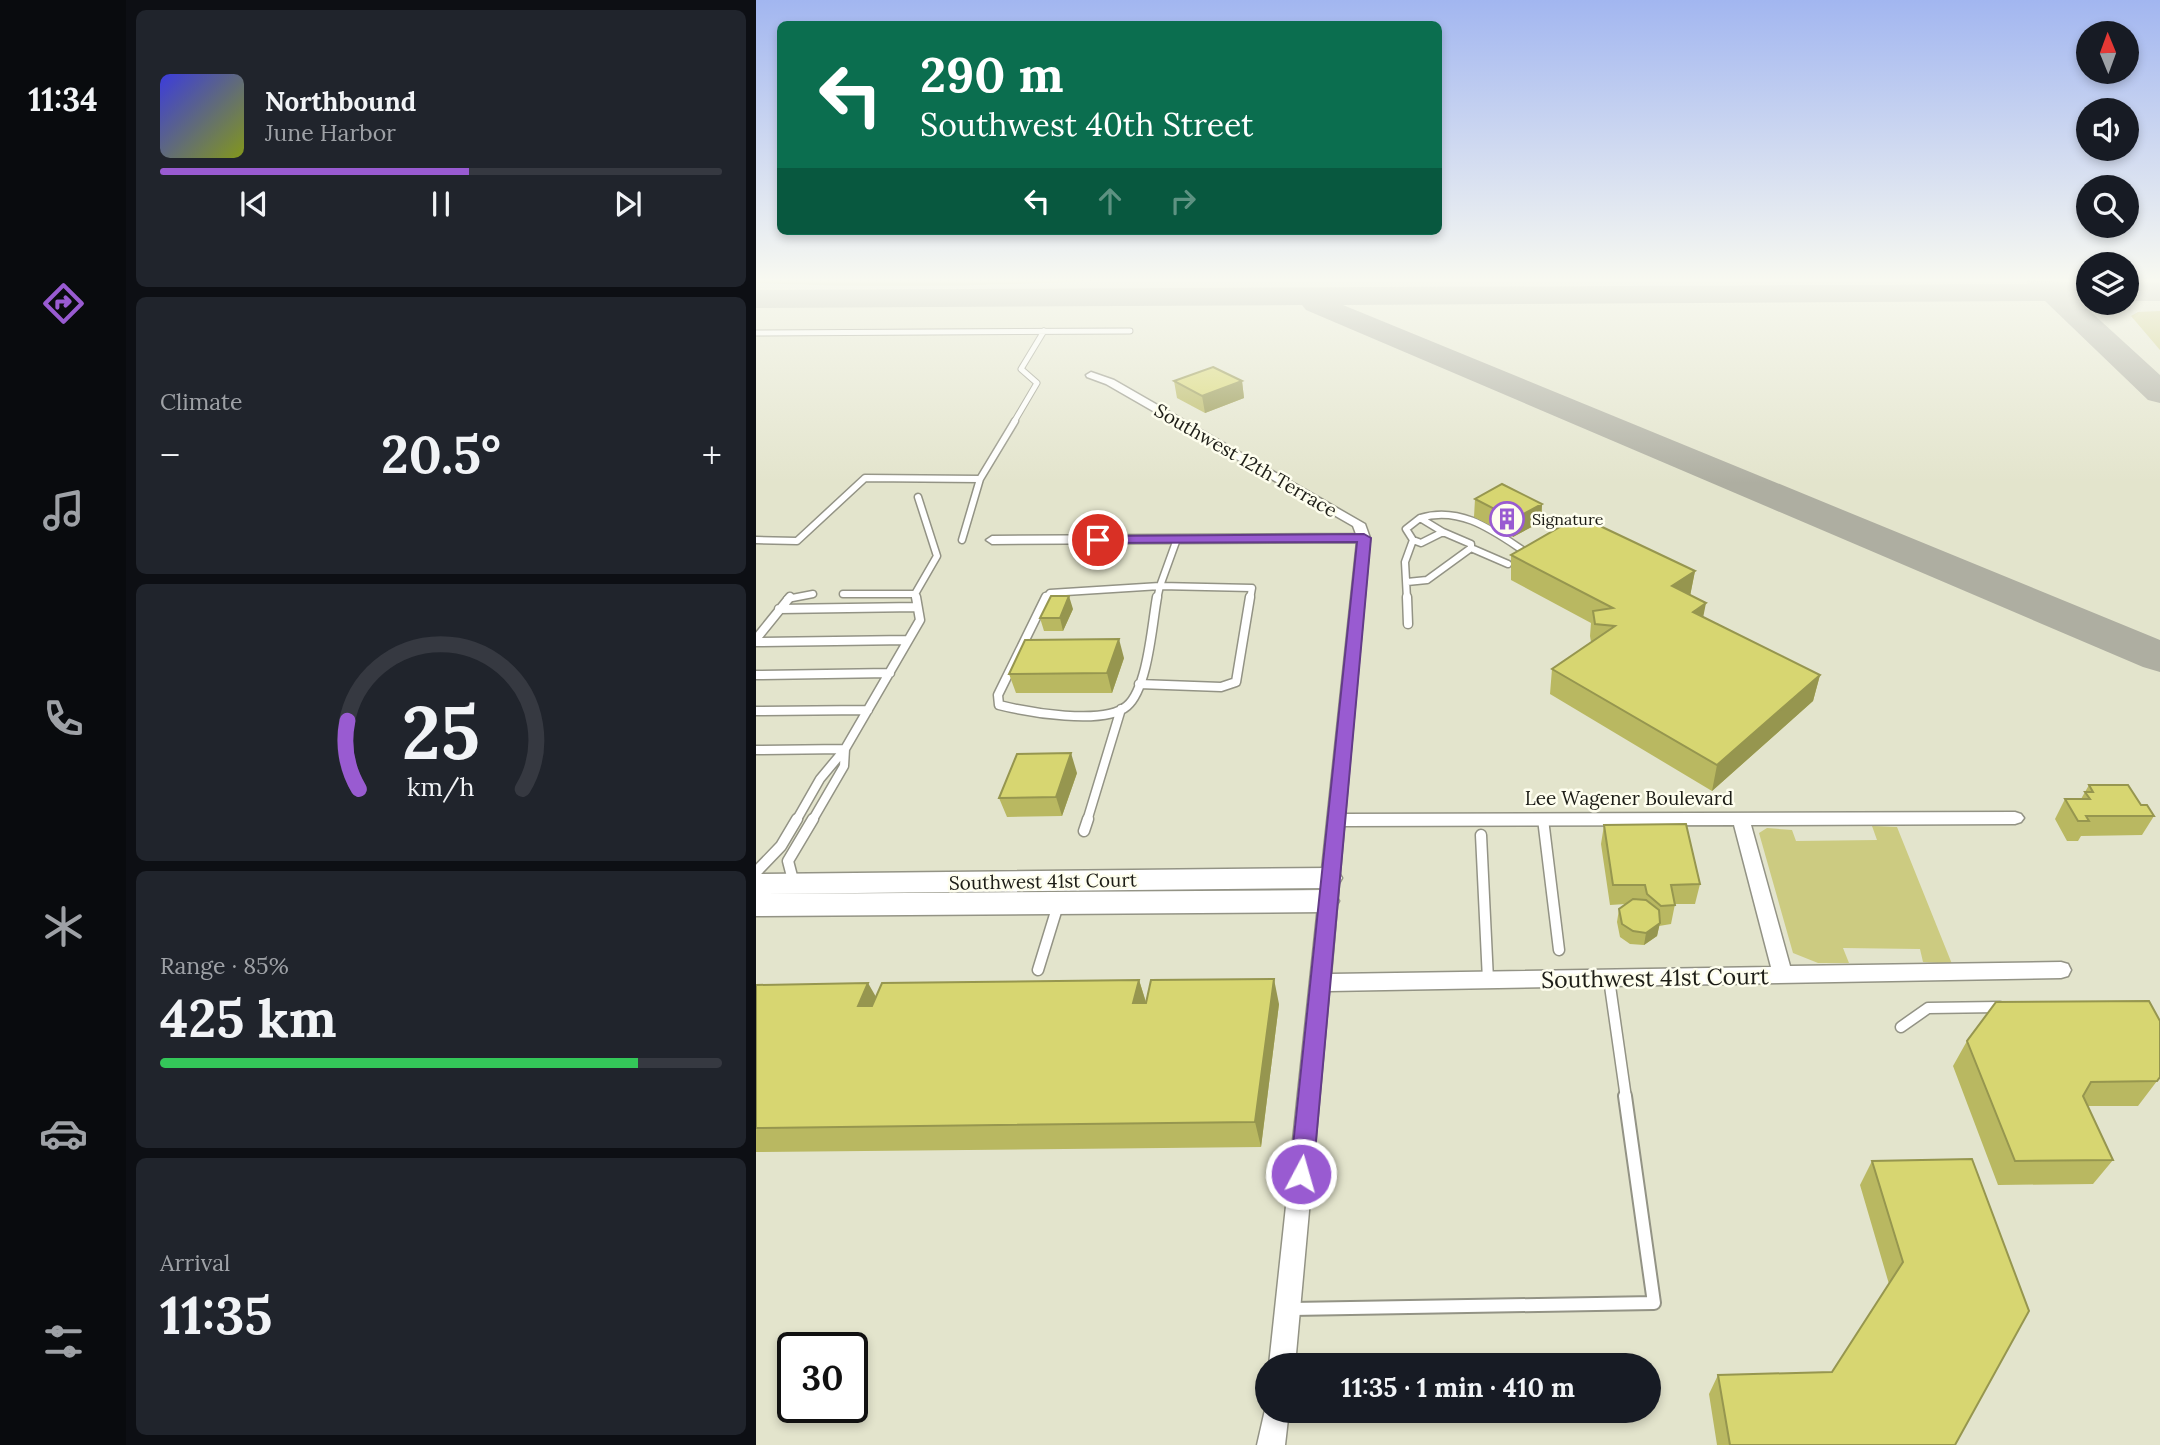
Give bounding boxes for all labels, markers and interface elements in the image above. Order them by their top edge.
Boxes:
north arrow [2076,21,2138,84]
map controls [2076,21,2139,315]
text: 290 m [920,43,1063,105]
icon: left [805,49,896,140]
text: 11:34 [28,79,98,120]
text: Northbound [265,85,416,118]
button: sound [2076,98,2139,161]
text: Southwest 40th Street [920,104,1253,145]
text: June Harbor [265,118,396,147]
button: search [2076,175,2139,238]
icon: left [1018,182,1056,220]
icon: ahead [1091,182,1129,220]
icon: right [1164,182,1202,220]
icon: previous [235,185,273,223]
icon: pause [422,185,460,223]
icon: next [609,185,647,223]
button: layers [2076,252,2139,315]
icon: directions [39,279,88,328]
text: Climate [160,387,242,416]
street label: Southwest 12th Terrace [1150,398,1342,522]
text: 20.5° [381,421,501,487]
text: − [160,431,180,479]
text: + [702,431,722,479]
icon: music [39,486,88,535]
building icon: Signature [1488,500,1526,538]
place label: Signature [1532,509,1604,529]
pin [1068,510,1128,570]
icon: arrive [1079,521,1117,559]
text: 25 [402,686,480,779]
icon: phone [39,694,88,743]
text: km/h [407,770,475,802]
street label: Lee Wagener Boulevard [1525,786,1733,810]
street label: Southwest 41st Court [949,867,1138,895]
icon: climate [39,902,88,951]
text: Range · 85% [160,951,289,980]
street label: Southwest 41st Court [1541,961,1769,994]
text: 425 km [160,985,337,1051]
icon: car [39,1109,88,1158]
position arrow [1264,1137,1338,1211]
text: Arrival [160,1248,230,1277]
text: 11:35 [160,1282,272,1348]
icon: filters [39,1317,88,1366]
speed limit sign: 30 [777,1332,868,1423]
text: 11:35 · 1 min · 410 m [1341,1371,1575,1404]

